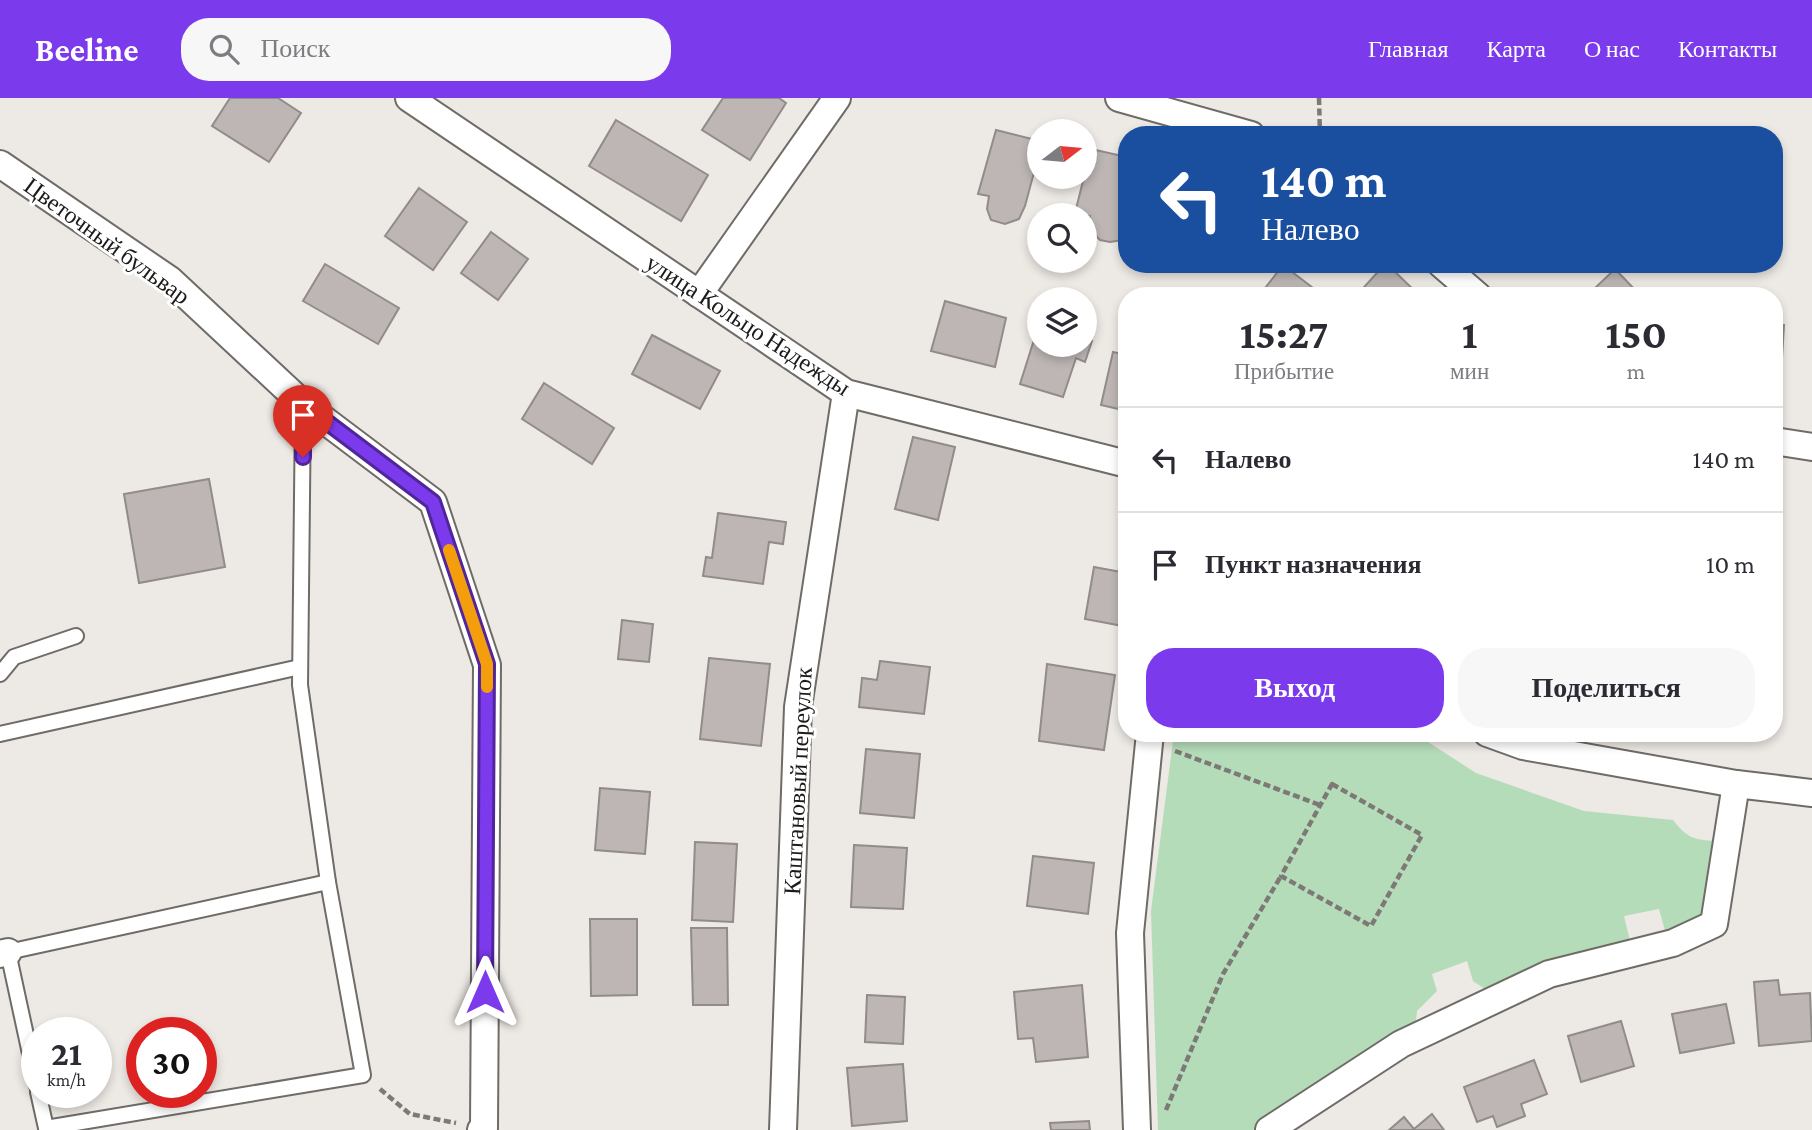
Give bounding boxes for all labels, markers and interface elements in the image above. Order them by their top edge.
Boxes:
search box [181,18,671,81]
icon: search [205,30,243,68]
text: Beeline [35,31,139,68]
text: Поиск [261,34,330,63]
text: Главная [1368,35,1449,62]
text: Карта [1487,35,1546,62]
text: О нас [1584,35,1640,62]
text: Контакты [1678,35,1777,62]
north arrow [1027,119,1097,189]
map controls [1027,119,1097,357]
text: 140 m [1261,153,1386,208]
icon: left [1146,154,1237,245]
street label: Цветочный бульвар [19,171,195,310]
button: search [1027,203,1097,273]
text: Налево [1261,211,1360,247]
street label: улица Кольцо Надежды [641,248,856,401]
button: layers [1027,287,1097,357]
text: 15:27 [1240,310,1328,357]
text: 1 [1462,310,1478,357]
text: 150 [1605,310,1667,357]
text: Прибытие [1234,358,1334,384]
text: мин [1450,358,1489,384]
text: m [1627,358,1645,384]
pin [273,385,333,457]
icon: arrive [284,396,322,434]
icon: left [1146,441,1184,479]
text: Налево [1205,445,1291,474]
text: 140 m [1693,445,1755,474]
icon: arrive [1146,546,1184,584]
text: Пункт назначения [1205,550,1422,579]
text: 10 m [1706,550,1755,579]
button: Выход [1146,648,1444,728]
button: Поделиться [1458,648,1755,728]
street label: Каштановый переулок [778,666,817,896]
position arrow [448,955,522,1029]
speed limit sign: 30 [126,1017,217,1108]
text: 21 [51,1034,82,1073]
text: km/h [47,1070,86,1090]

